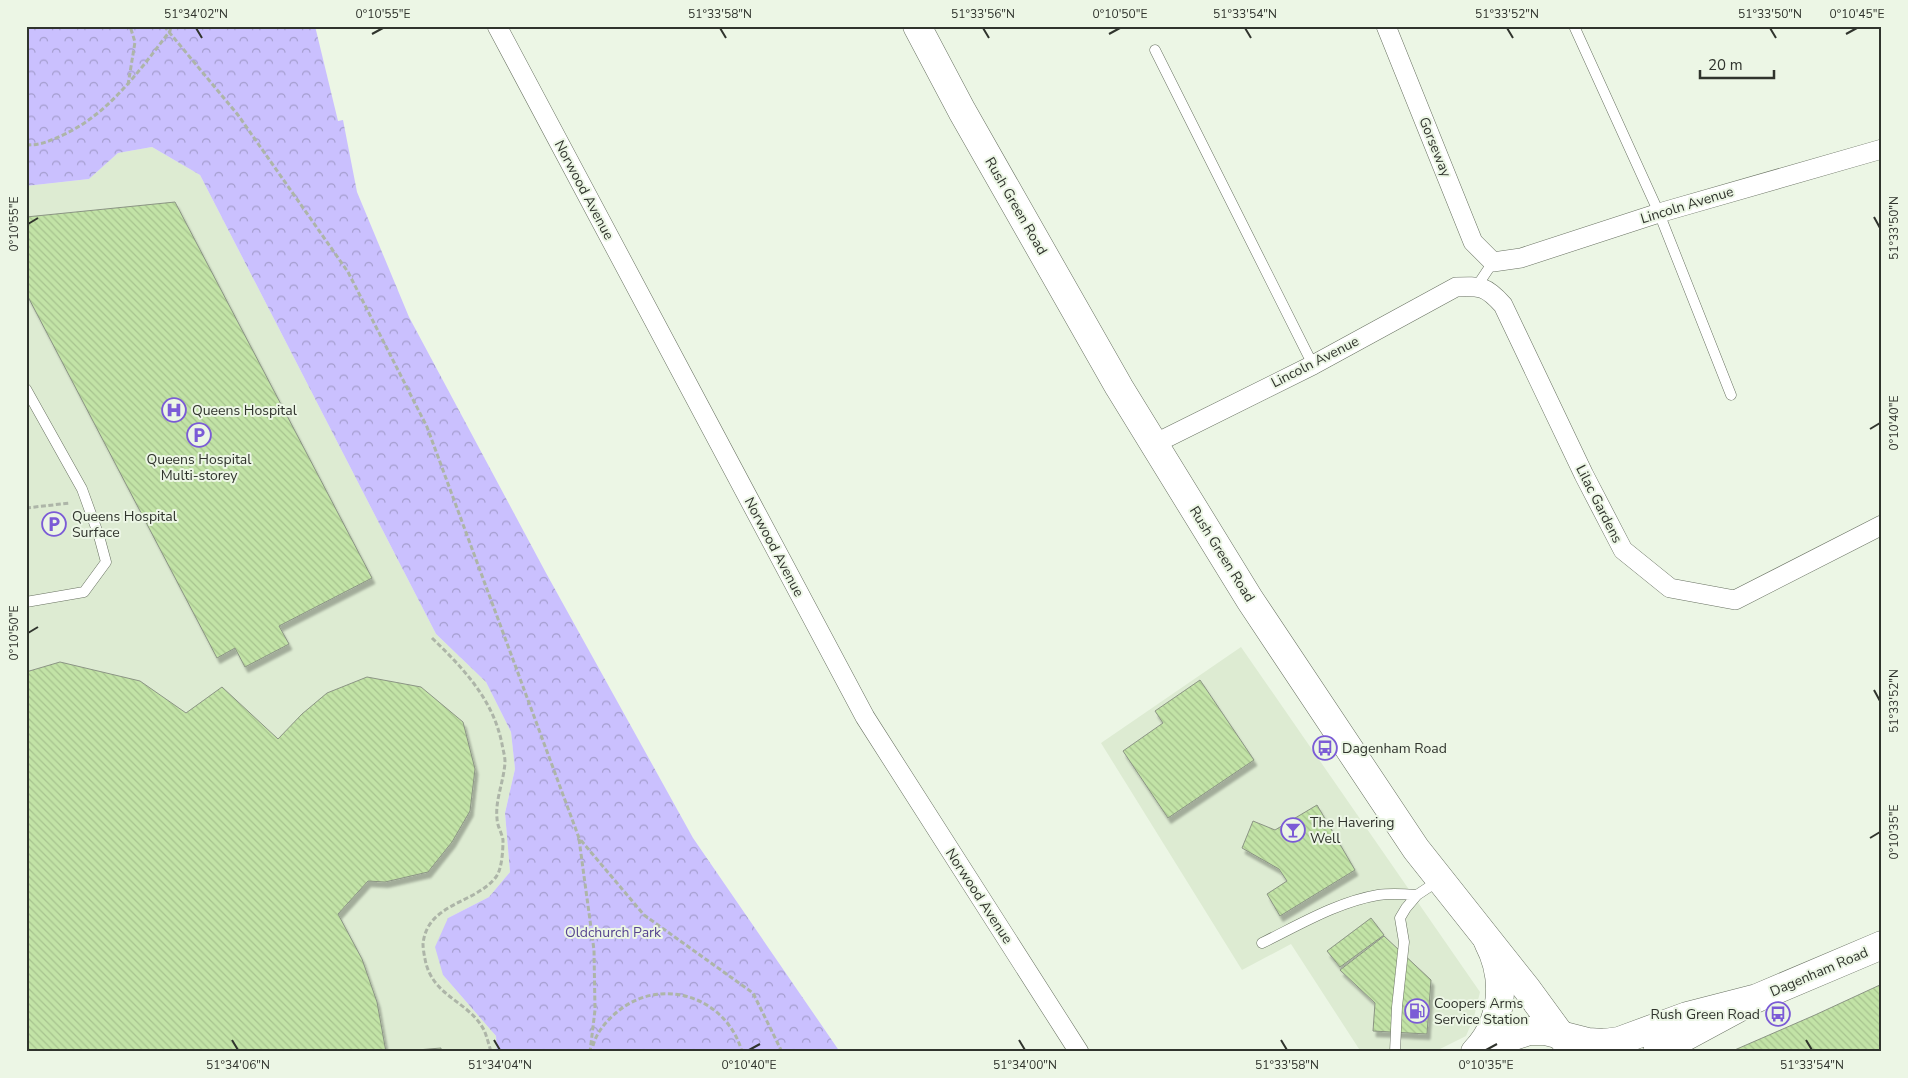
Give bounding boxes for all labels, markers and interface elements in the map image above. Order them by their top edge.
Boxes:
text: 51°34'02"N [164,6,228,22]
text: 0°10'55"E [356,6,410,22]
text: 51°33'58"N [688,6,752,22]
text: 51°33'56"N [951,6,1015,22]
text: 0°10'50"E [1093,6,1147,22]
text: 51°33'54"N [1213,6,1277,22]
text: 51°33'52"N [1475,6,1539,22]
text: 51°33'50"N [1738,6,1802,22]
text: 0°10'45"E [1830,6,1884,22]
scale bar [1700,48,1774,80]
text: 20 m [1708,55,1743,75]
street label: Gorseway [1414,114,1456,181]
street label: Norwood Avenue [550,137,618,243]
street label: Rush Green Road [980,154,1052,258]
street label: Lincoln Avenue [1638,182,1736,228]
text: 51°33'50"N [1886,196,1902,260]
text: 0°10'55"E [6,197,22,251]
street label: Lincoln Avenue [1268,332,1362,392]
text: 0°10'40"E [1886,396,1902,450]
hospital icon: Queens Hospital [161,397,187,423]
place label: Queens Hospital [192,401,298,420]
parking icon: Queens Hospital Multi-storey [186,422,212,448]
place label: Queens Hospital Multi-storey [147,450,252,485]
street label: Lilac Gardens [1571,462,1627,547]
street label: Norwood Avenue [740,494,808,600]
street label: Rush Green Road [1185,502,1259,606]
place label: Queens Hospital Surface [72,507,178,542]
parking icon: Queens Hospital Surface [41,511,67,537]
text: 0°10'50"E [6,606,22,660]
text: 51°33'52"N [1886,669,1902,733]
bus stop icon: Dagenham Road [1312,735,1338,761]
place label: Dagenham Road [1342,739,1447,758]
text: 0°10'35"E [1886,805,1902,859]
place label: The Havering Well [1310,813,1394,848]
bar icon: The Havering Well [1280,817,1306,843]
street label: Norwood Avenue [941,845,1017,947]
park label: Oldchurch Park [565,923,662,942]
street label: Dagenham Road [1767,943,1871,1001]
place label: Coopers Arms Service Station [1434,994,1528,1029]
fuel station icon: Coopers Arms Service Station [1404,998,1430,1024]
bus stop icon: Rush Green Road [1765,1001,1791,1027]
place label: Rush Green Road [1650,1005,1760,1024]
text: 51°34'06"N [206,1057,270,1073]
text: 51°34'04"N [468,1057,532,1073]
text: 0°10'40"E [722,1057,776,1073]
text: 51°34'00"N [993,1057,1057,1073]
text: 51°33'58"N [1255,1057,1319,1073]
text: 0°10'35"E [1459,1057,1513,1073]
text: 51°33'54"N [1780,1057,1844,1073]

